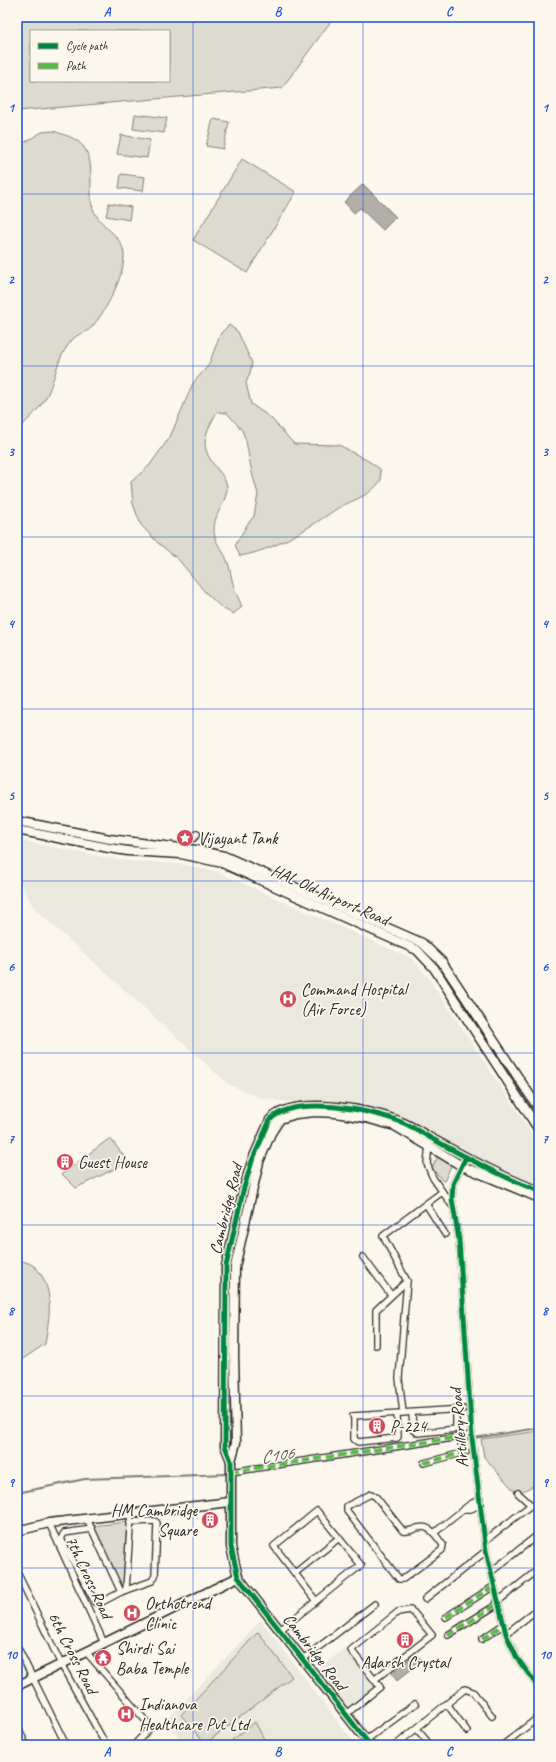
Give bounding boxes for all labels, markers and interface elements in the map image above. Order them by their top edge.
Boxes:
text: A [104,4,112,20]
text: B [275,4,283,20]
text: C [446,4,454,20]
legend [30,30,170,82]
text: Cycle path [66,38,108,54]
text: Path [66,58,86,74]
text: 1 [8,100,16,116]
text: 1 [542,100,550,116]
text: 2 [8,272,15,288]
text: 2 [542,272,549,288]
text: 3 [8,444,15,460]
text: 3 [542,444,549,460]
text: 4 [8,616,16,632]
text: 4 [542,616,550,632]
text: 5 [8,788,15,804]
text: 5 [542,788,549,804]
place icon: Vijayant Tank [175,828,195,848]
place label: Vijayant Tank [198,828,279,849]
street label: HAL Old Airport Road [268,860,394,931]
text: 6 [8,959,15,975]
text: 6 [542,959,549,975]
place label: Command Hospital (Air Force) [301,979,410,1020]
hospital icon: Command Hospital (Air Force) [278,989,298,1009]
text: 7 [8,1131,15,1147]
text: 7 [542,1131,549,1147]
building icon: Guest House [55,1152,75,1172]
place label: Guest House [78,1152,148,1173]
street label: Cambridge Road [205,1159,248,1256]
text: 8 [8,1303,16,1319]
text: 8 [542,1303,550,1319]
street label: Artillery Road [445,1385,473,1469]
building icon: P-224 [367,1416,387,1436]
place label: P-224 [390,1416,429,1437]
water label: C106 [259,1441,298,1468]
text: 9 [8,1475,15,1491]
text: 9 [542,1475,549,1491]
place label: HM Cambridge Square [111,1500,198,1541]
building icon: HM Cambridge Square [200,1510,220,1530]
street label: 7th Cross Road [61,1532,118,1624]
place label: Orthotrend Clinic [145,1593,213,1634]
hospital icon: Orthotrend Clinic [122,1603,142,1623]
street label: 6th Cross Road [43,1609,104,1700]
street label: Cambridge Road [278,1609,353,1697]
building icon: Adarsh Crystal [395,1630,415,1650]
place label: Shirdi Sai Baba Temple [116,1638,190,1679]
text: 10 [5,1647,18,1663]
text: 10 [539,1647,552,1663]
temple icon: Shirdi Sai Baba Temple [93,1648,113,1668]
place label: Adarsh Crystal [361,1652,452,1673]
place label: Indianova Healthcare Pvt Ltd [139,1694,251,1735]
hospital icon: Indianova Healthcare Pvt Ltd [116,1704,136,1724]
text: A [104,1744,112,1760]
text: B [275,1744,283,1760]
text: C [446,1744,454,1760]

